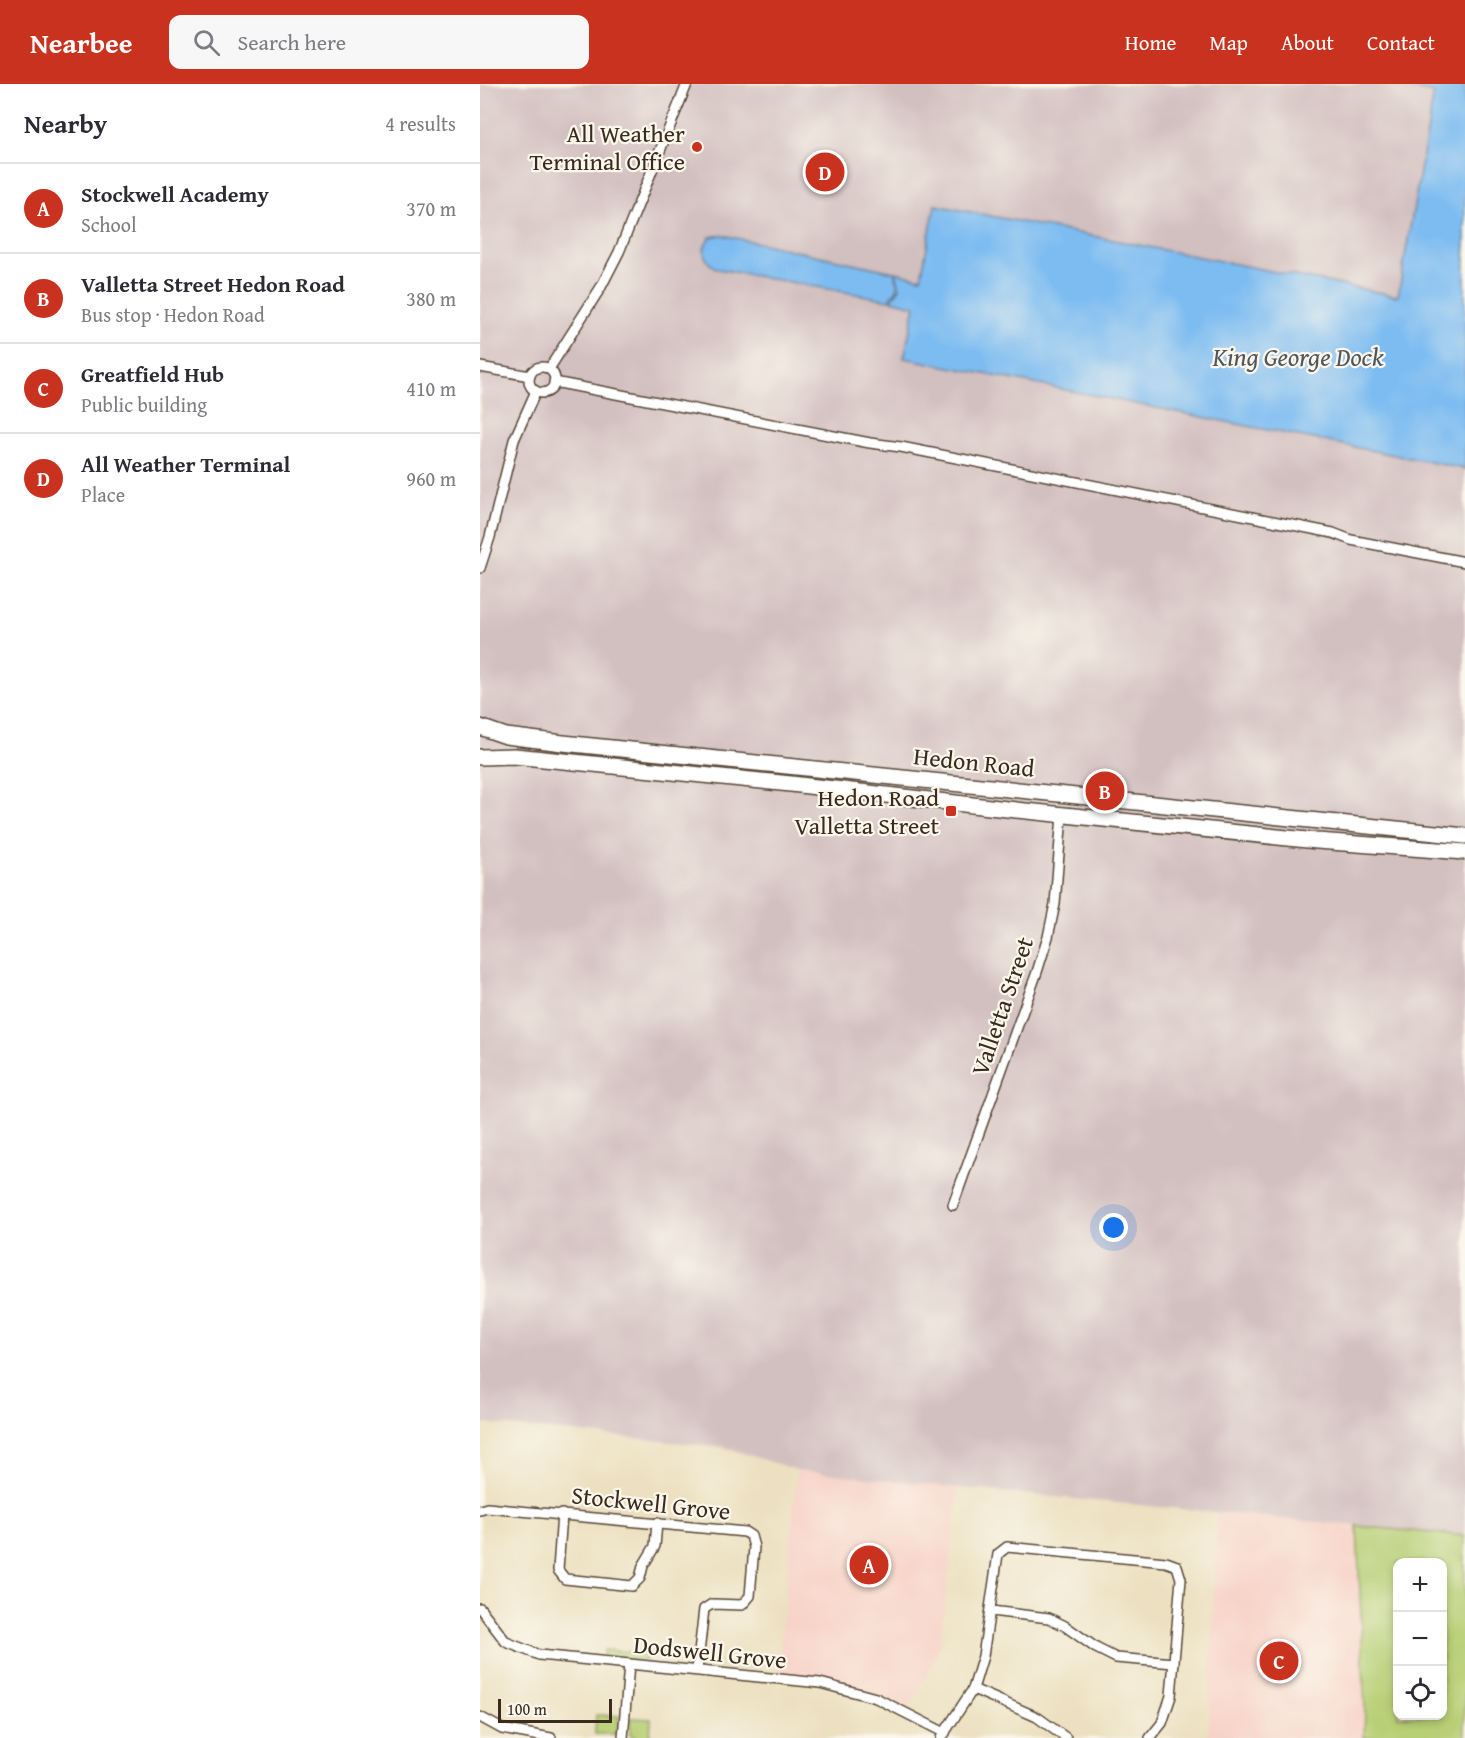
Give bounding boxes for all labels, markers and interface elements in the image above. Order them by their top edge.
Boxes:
search box [169,15,589,69]
text: Nearbee [30,22,133,63]
icon: search [190,26,223,59]
text: Search here [238,26,346,58]
text: Home [1125,27,1176,58]
text: Map [1209,27,1248,58]
text: About [1281,27,1334,58]
text: Contact [1367,27,1435,58]
text: Nearby [24,104,107,143]
text: 4 results [385,109,456,138]
place label: All Weather Terminal Office [530,116,685,179]
marker: All Weather Terminal Office [690,140,704,154]
pin: D [806,150,844,194]
text: Stockwell Academy [81,178,269,210]
text: A [37,194,50,223]
text: 370 m [406,194,456,223]
text: School [81,210,137,239]
text: Valletta Street Hedon Road [81,268,345,300]
text: B [37,284,50,313]
text: 380 m [406,284,456,313]
text: Bus stop · Hedon Road [81,300,265,329]
water label: King George Dock [1212,337,1384,376]
text: Greatfield Hub [81,358,224,390]
text: C [38,374,49,403]
text: 410 m [406,374,456,403]
text: Public building [81,390,207,419]
text: All Weather Terminal [81,448,290,480]
text: D [37,464,50,493]
text: 960 m [406,464,456,493]
text: Place [81,480,125,509]
street label: Hedon Road [912,738,1036,786]
pin: B [1086,768,1124,814]
place label: Hedon Road Valletta Street [794,780,940,843]
marker: Hedon Road Valletta Street [944,804,958,818]
street label: Valletta Street [962,931,1042,1080]
your location [1099,1213,1128,1242]
street label: Stockwell Grove [570,1477,732,1529]
pin: A [850,1542,888,1588]
map controls [1393,1558,1447,1720]
button: + [1393,1558,1447,1612]
button: − [1393,1612,1447,1666]
street label: Dodswell Grove [632,1627,788,1677]
pin: C [1260,1638,1298,1684]
button: locate [1393,1666,1447,1720]
scale bar [498,1696,612,1724]
text: 100 m [507,1697,547,1721]

